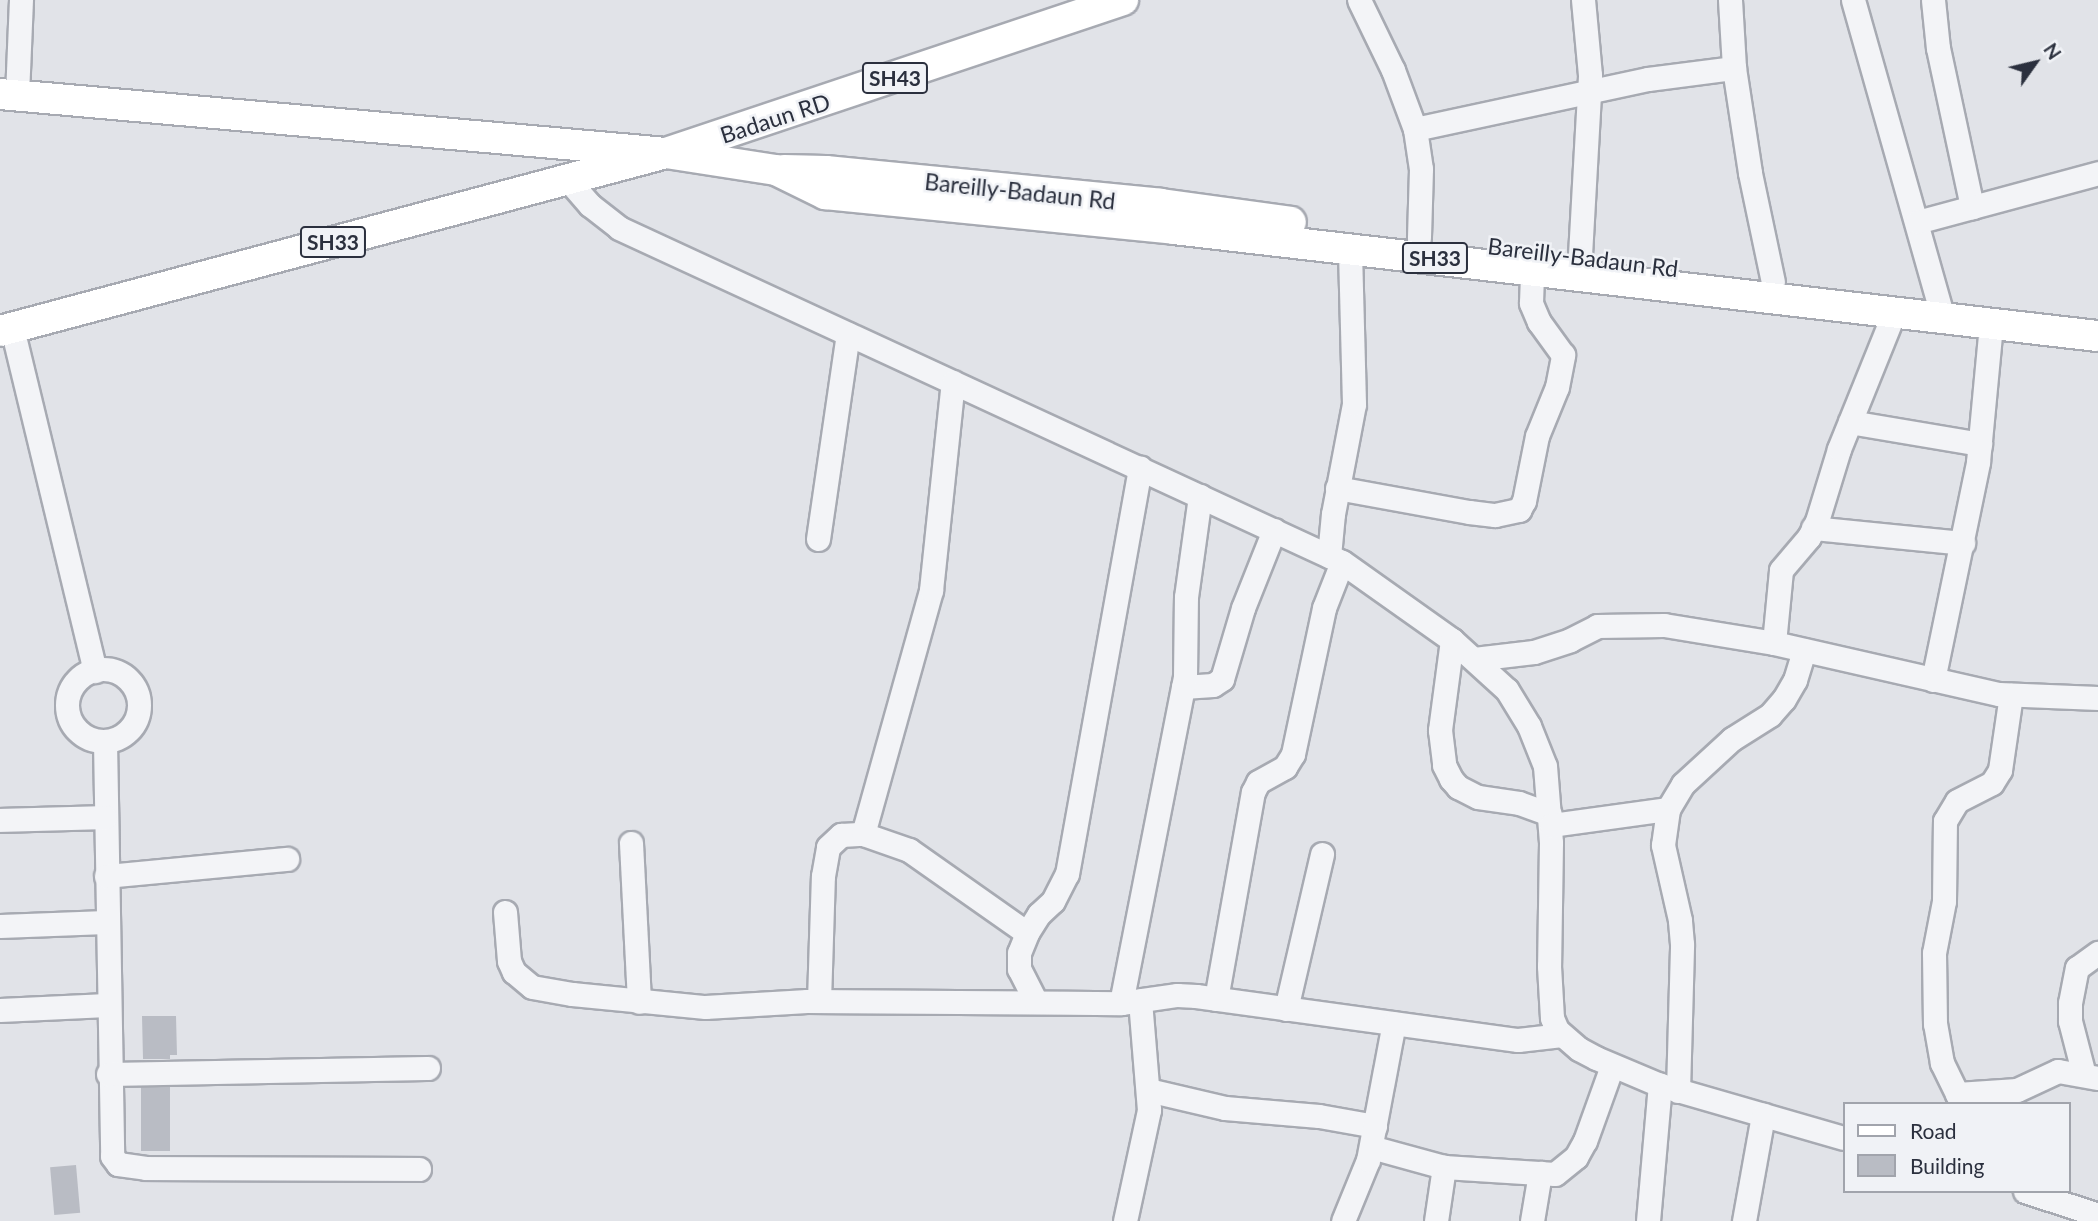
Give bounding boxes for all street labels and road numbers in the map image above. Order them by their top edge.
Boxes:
road number: SH43 [862,60,928,96]
street label: Badaun RD [717,87,833,149]
street label: Bareilly-Badaun Rd [923,167,1117,215]
road number: SH33 [300,224,366,260]
street label: Bareilly-Badaun Rd [1486,232,1680,282]
road number: SH33 [1402,240,1468,276]

